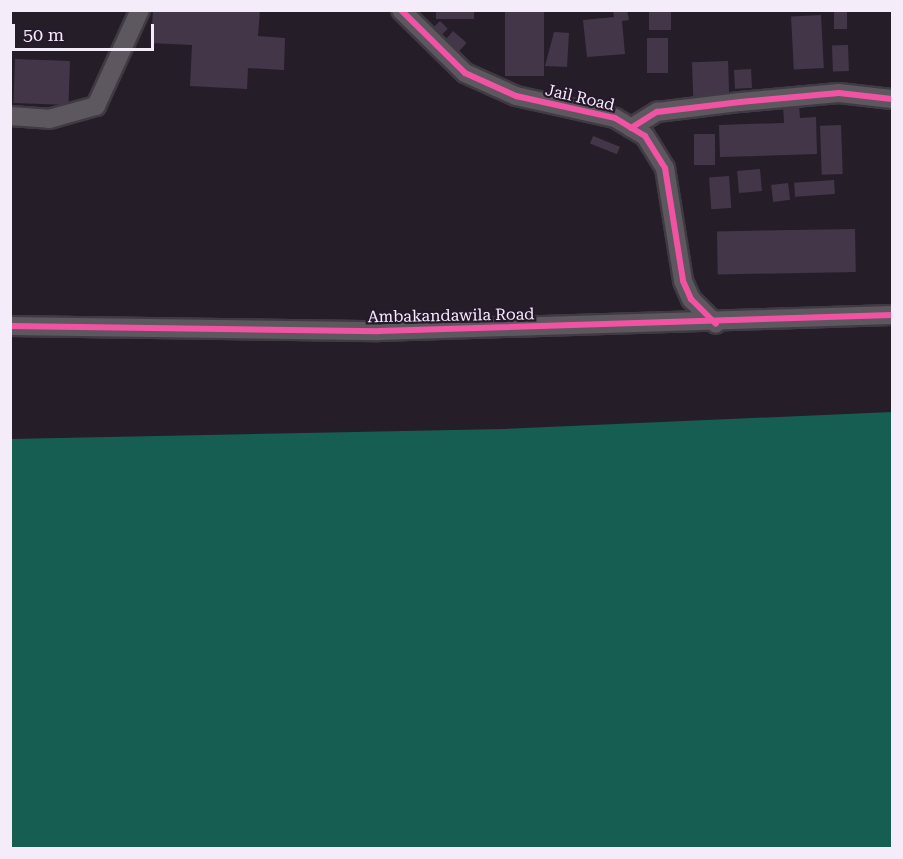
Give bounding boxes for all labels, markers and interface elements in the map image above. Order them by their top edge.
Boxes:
scale bar [15,12,158,50]
text: 50 m [23,24,64,45]
street label: Jail Road [543,81,617,115]
street label: Ambakandawila Road [367,305,535,327]

